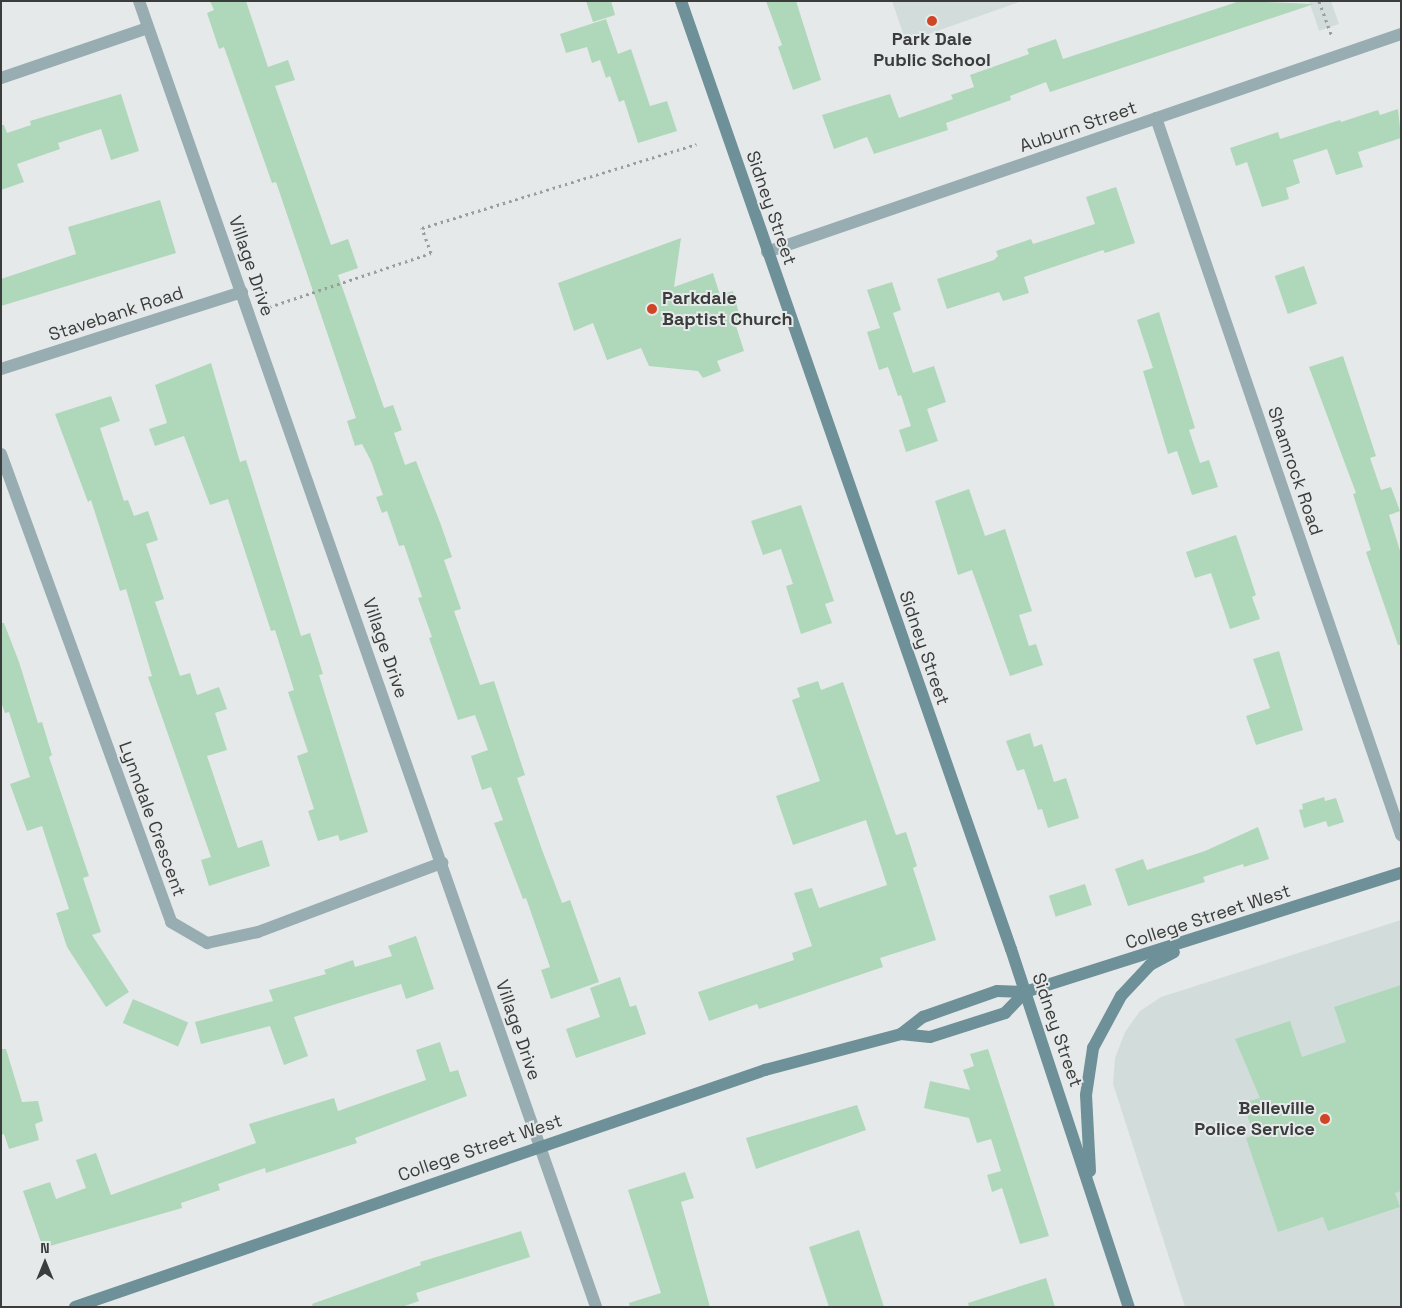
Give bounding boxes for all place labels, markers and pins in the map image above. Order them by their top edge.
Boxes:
marker: Park Dale Public School [926,15,938,27]
place label: Park Dale Public School [873,29,991,72]
place label: Parkdale Baptist Church [662,288,793,330]
marker: Parkdale Baptist Church [646,303,658,315]
place label: Belleville Police Service [1194,1098,1315,1140]
marker: Belleville Police Service [1319,1113,1331,1125]

